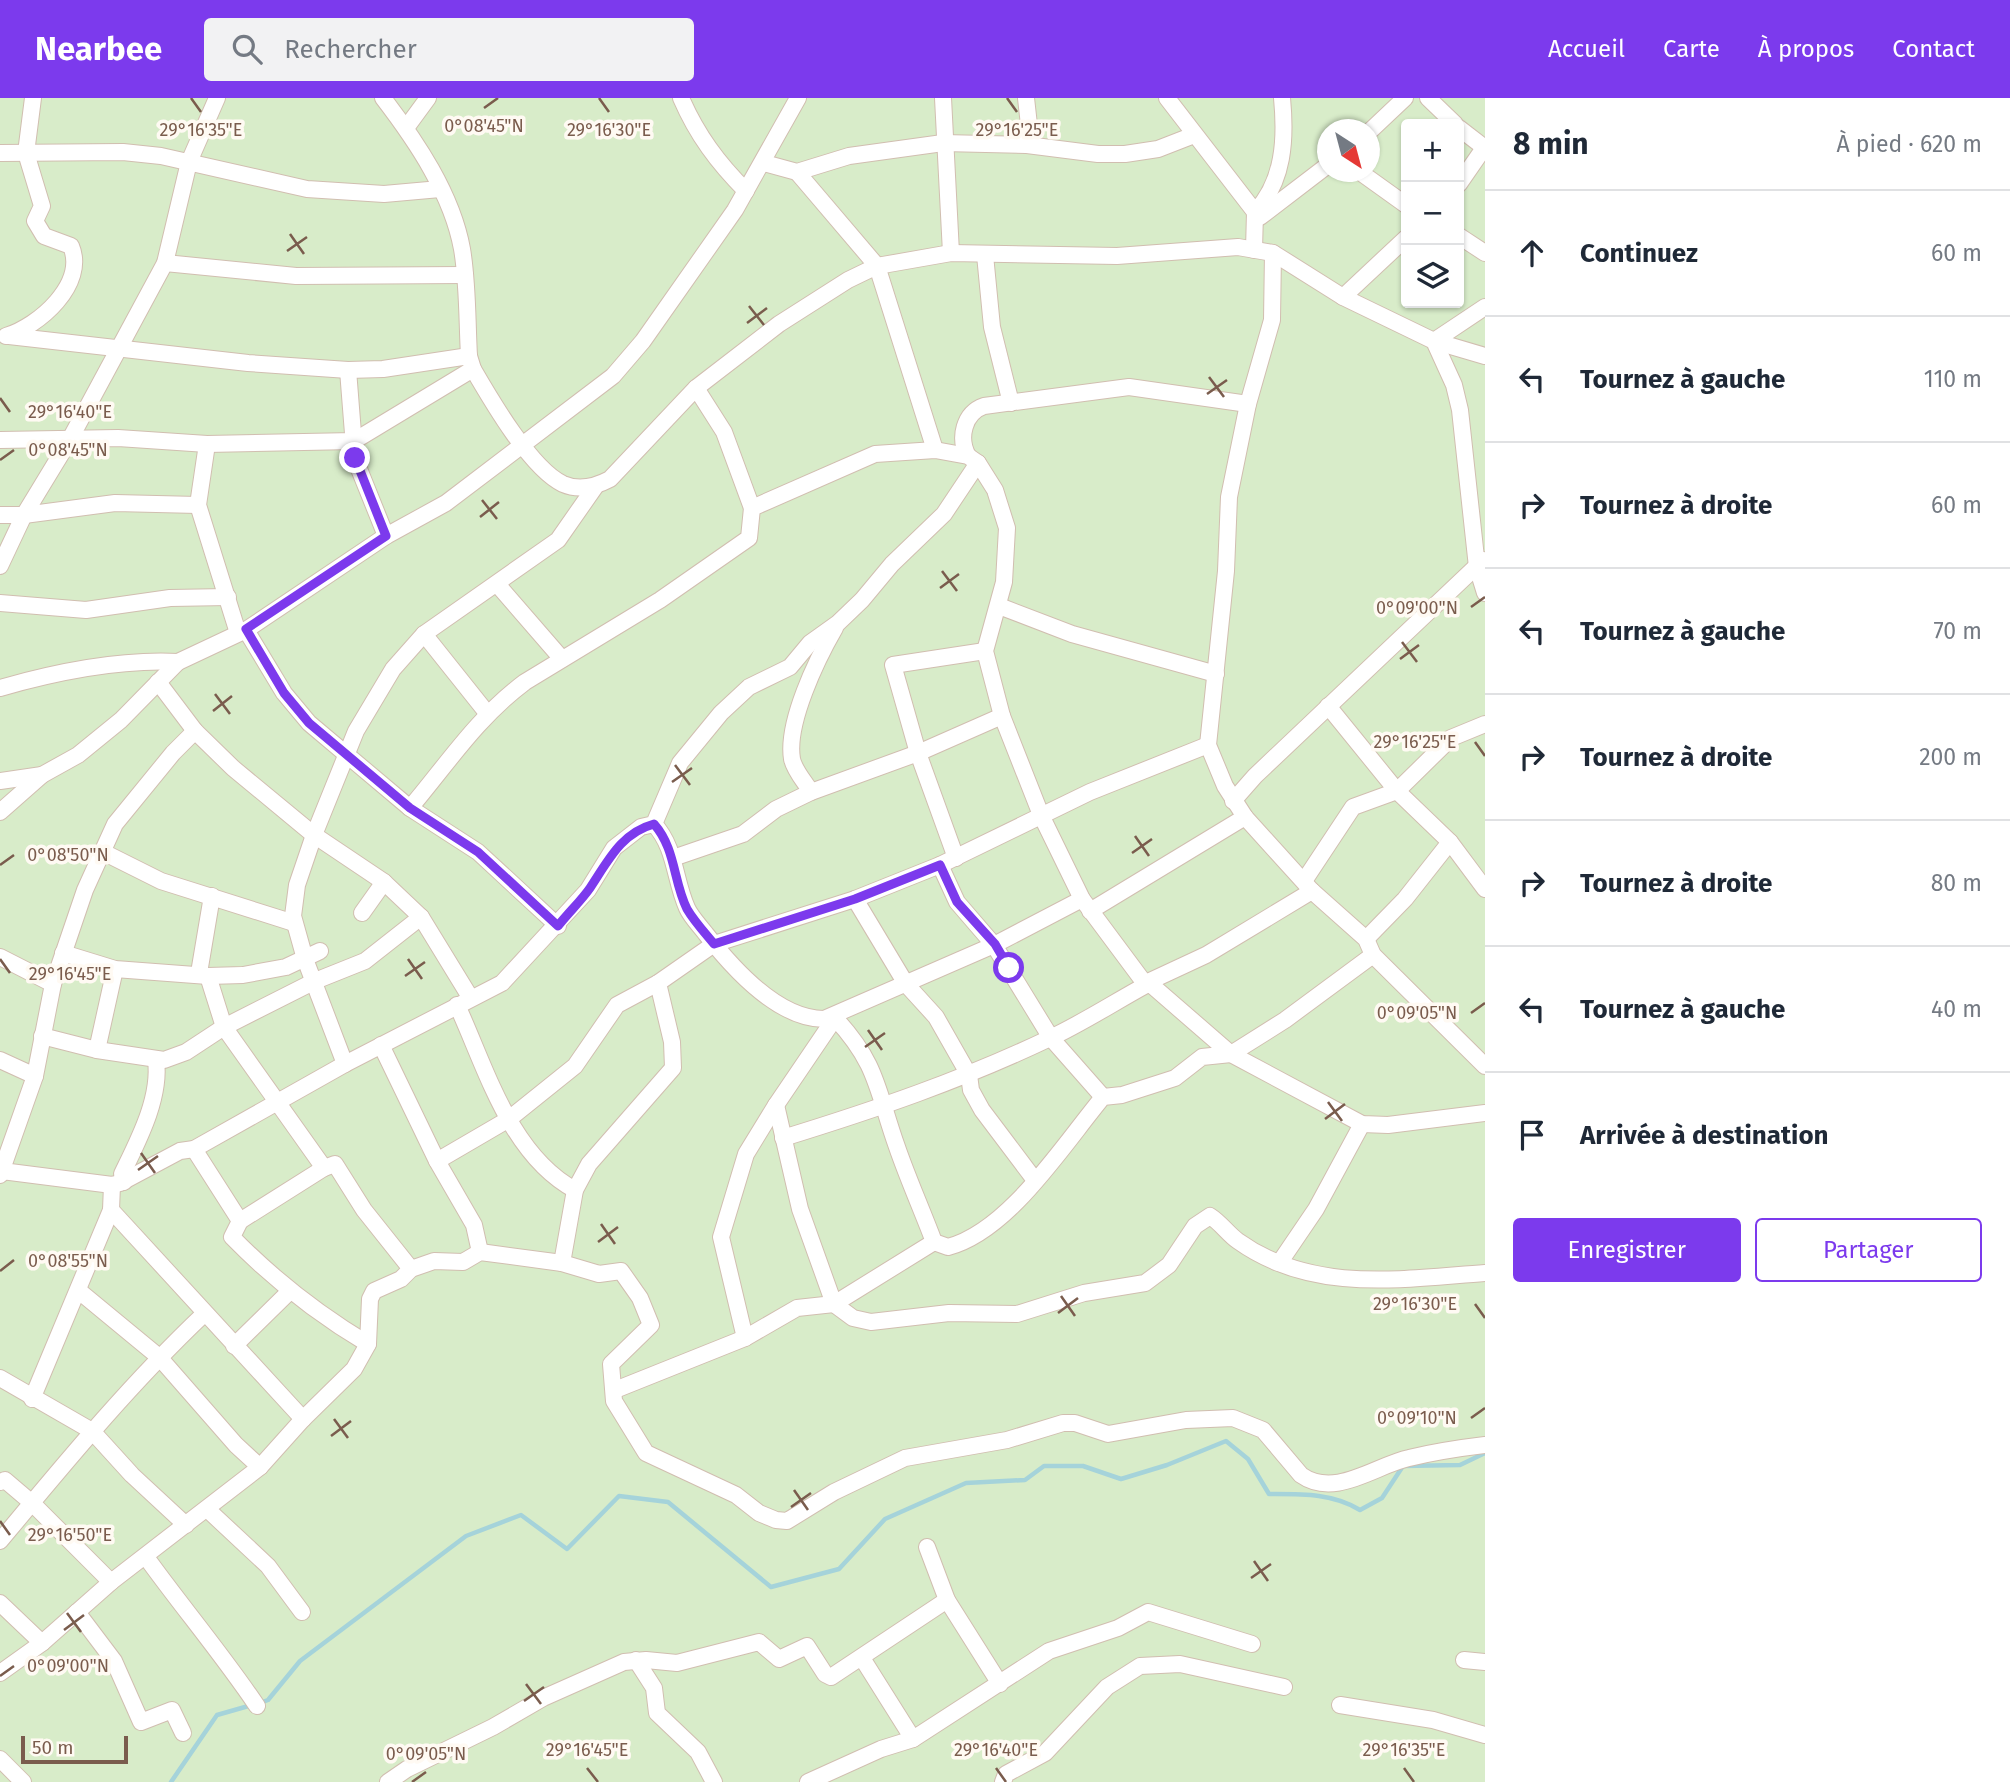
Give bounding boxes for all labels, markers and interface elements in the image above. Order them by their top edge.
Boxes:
search box [204,18,694,81]
text: Nearbee [35,29,162,69]
icon: search [228,30,266,68]
text: Rechercher [284,34,417,65]
text: Accueil [1548,35,1625,63]
text: Carte [1663,35,1720,63]
text: À propos [1758,35,1854,63]
text: Contact [1892,35,1975,63]
text: 0°08'45"N [444,115,524,137]
text: 29°16'35"E [160,119,242,141]
text: 29°16'30"E [567,119,651,141]
text: 29°16'25"E [976,119,1058,141]
north arrow [1317,119,1380,182]
map controls [1401,119,1464,308]
button: + [1401,119,1464,182]
text: 8 min [1513,126,1589,162]
text: À pied · 620 m [1837,130,1982,158]
button: − [1401,182,1464,245]
icon: ahead [1513,234,1551,272]
text: Continuez [1580,238,1698,269]
text: 60 m [1931,239,1982,267]
button: layers [1401,245,1464,308]
icon: left [1513,360,1551,398]
text: Tournez à gauche [1580,364,1785,395]
text: 110 m [1924,365,1982,393]
text: 29°16'40"E [28,401,112,423]
text: 0°08'45"N [28,439,108,461]
route end [339,442,370,473]
icon: right [1513,486,1551,524]
text: Tournez à droite [1580,490,1772,521]
text: 60 m [1931,491,1982,519]
text: 0°09'00"N [1376,597,1458,619]
icon: left [1513,612,1551,650]
text: Tournez à gauche [1580,616,1785,647]
text: 70 m [1933,617,1982,645]
text: 29°16'25"E [1374,731,1456,753]
icon: right [1513,738,1551,776]
text: Tournez à droite [1580,742,1772,773]
text: 200 m [1919,743,1982,771]
text: 0°08'50"N [27,844,109,866]
icon: right [1513,864,1551,902]
text: Tournez à droite [1580,868,1772,899]
text: 80 m [1931,869,1982,897]
route start [993,952,1024,983]
text: 29°16'45"E [29,963,111,985]
icon: left [1513,990,1551,1028]
text: Tournez à gauche [1580,994,1785,1025]
text: 40 m [1931,995,1982,1023]
text: 0°09'05"N [1377,1002,1457,1024]
icon: arrive [1513,1116,1551,1154]
text: Arrivée à destination [1580,1120,1829,1151]
button: Enregistrer [1513,1218,1741,1282]
button: Partager [1755,1218,1982,1282]
text: 0°08'55"N [28,1250,108,1272]
text: 29°16'30"E [1373,1293,1457,1315]
text: 0°09'10"N [1377,1407,1457,1429]
text: 29°16'50"E [28,1524,112,1546]
text: 0°09'00"N [27,1655,109,1677]
scale bar [21,1733,128,1765]
text: 50 m [32,1736,73,1759]
text: 29°16'45"E [546,1739,628,1761]
text: 29°16'40"E [954,1739,1038,1761]
text: 29°16'35"E [1363,1739,1445,1761]
text: 0°09'05"N [386,1743,466,1765]

